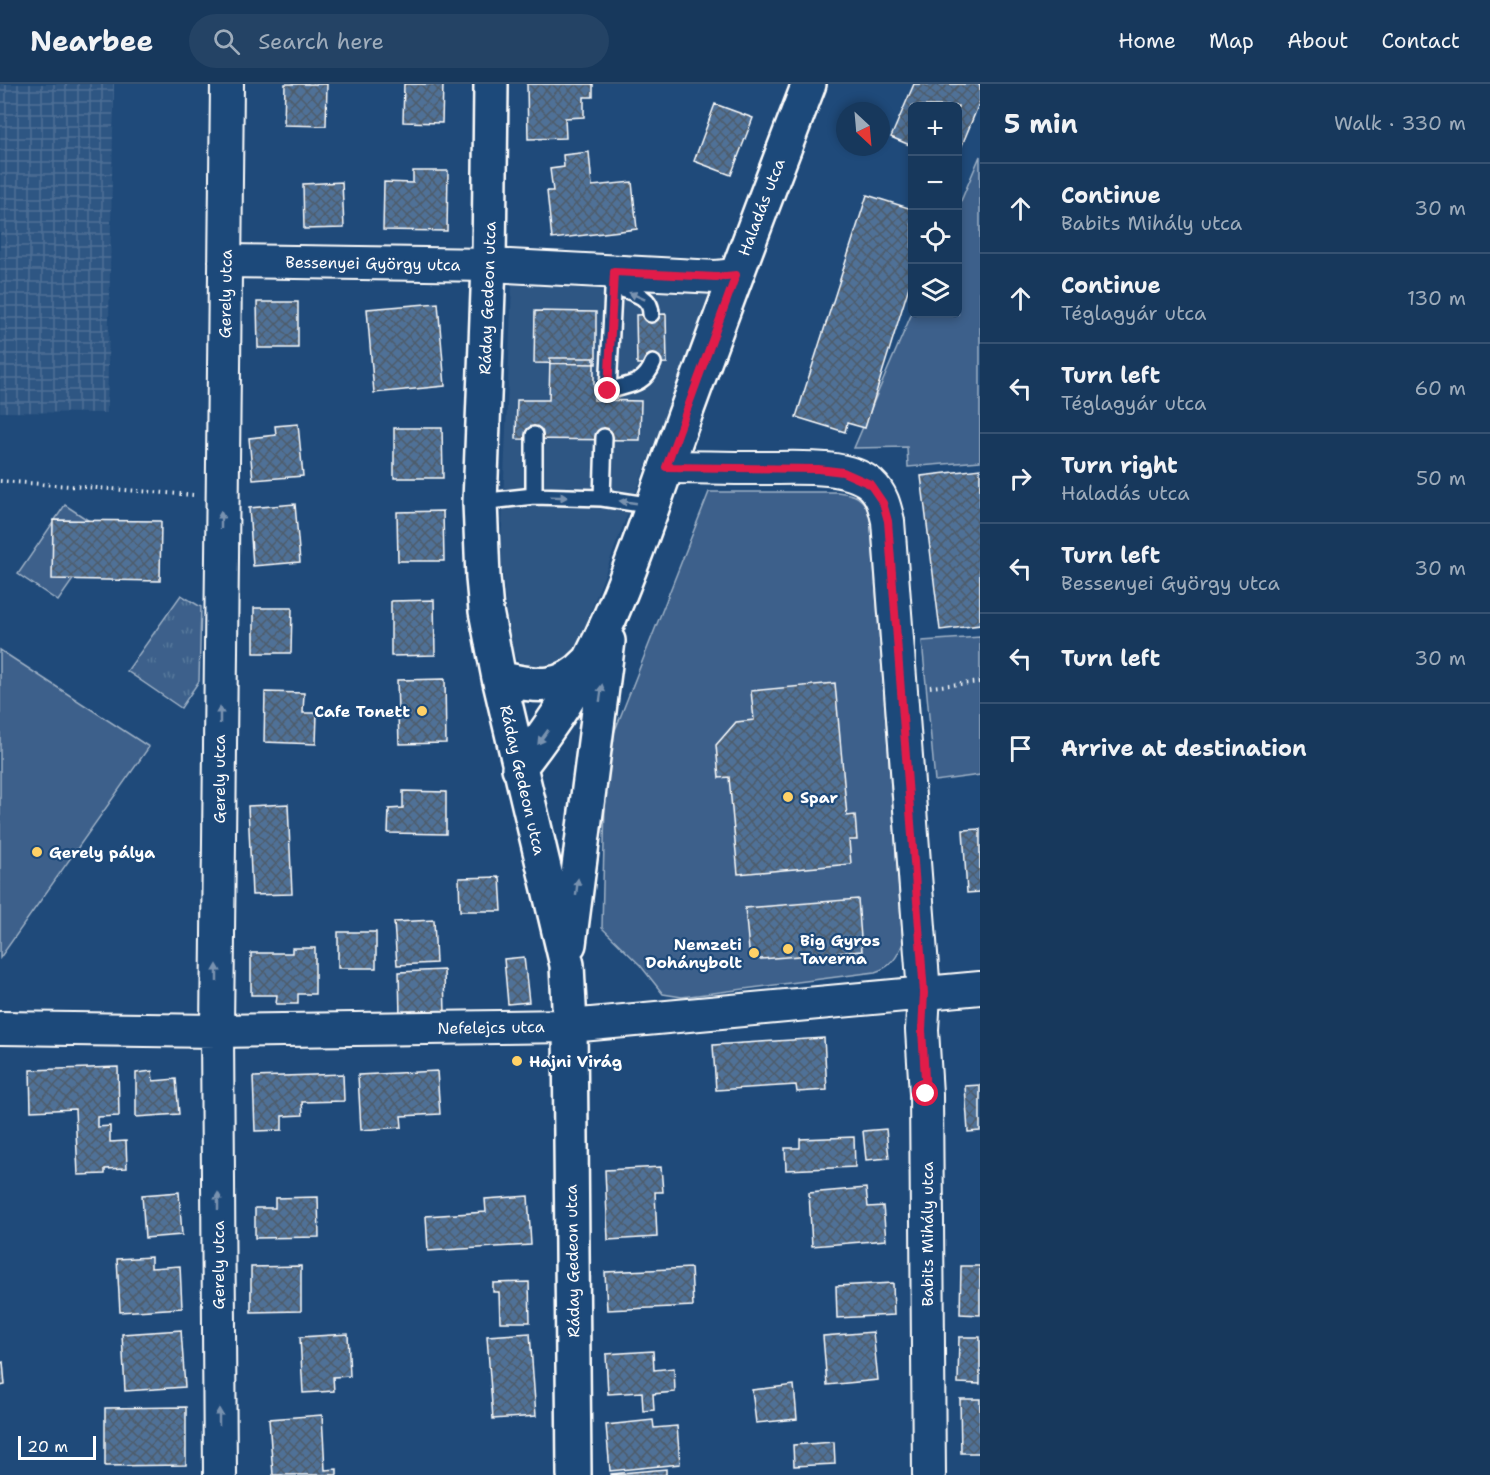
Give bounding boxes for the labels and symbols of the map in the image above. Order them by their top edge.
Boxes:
north arrow [836,102,890,156]
street label: Haladás utca [733,155,790,259]
street label: Ráday Gedeon utca [474,221,501,375]
street label: Gerely utca [214,249,237,339]
street label: Bessenyei György utca [285,251,461,276]
one-way arrow [628,291,646,301]
route end [594,377,620,403]
one-way arrow [550,492,569,502]
one-way arrow [618,498,637,507]
one-way arrow [216,510,226,529]
one-way arrow [597,684,606,703]
place label: Cafe Tonett [314,701,410,722]
street label: Ráday Gedeon utca [495,703,550,857]
marker: Cafe Tonett [415,704,429,718]
one-way arrow [215,705,225,724]
one-way arrow [537,728,549,744]
street label: Gerely utca [209,734,230,823]
place label: Spar [800,787,839,808]
marker: Spar [781,790,795,804]
place label: Gerely pálya [49,842,155,863]
marker: Gerely pálya [30,845,44,859]
one-way arrow [572,877,581,896]
place label: Big Gyros Taverna [800,930,880,969]
place label: Nemzeti Dohánybolt [645,934,742,973]
marker: Big Gyros Taverna [781,942,795,956]
marker: Nemzeti Dohánybolt [747,946,761,960]
one-way arrow [213,963,222,982]
street label: Nefelejcs utca [437,1016,545,1039]
place label: Hajni Virág [529,1051,622,1072]
marker: Hajni Virág [510,1054,524,1068]
route start [912,1080,938,1106]
street label: Babits Mihály utca [917,1161,938,1307]
street label: Ráday Gedeon utca [561,1184,584,1338]
one-way arrow [213,1191,223,1210]
street label: Gerely utca [208,1220,229,1309]
one-way arrow [214,1407,224,1426]
scale bar [18,1433,96,1460]

